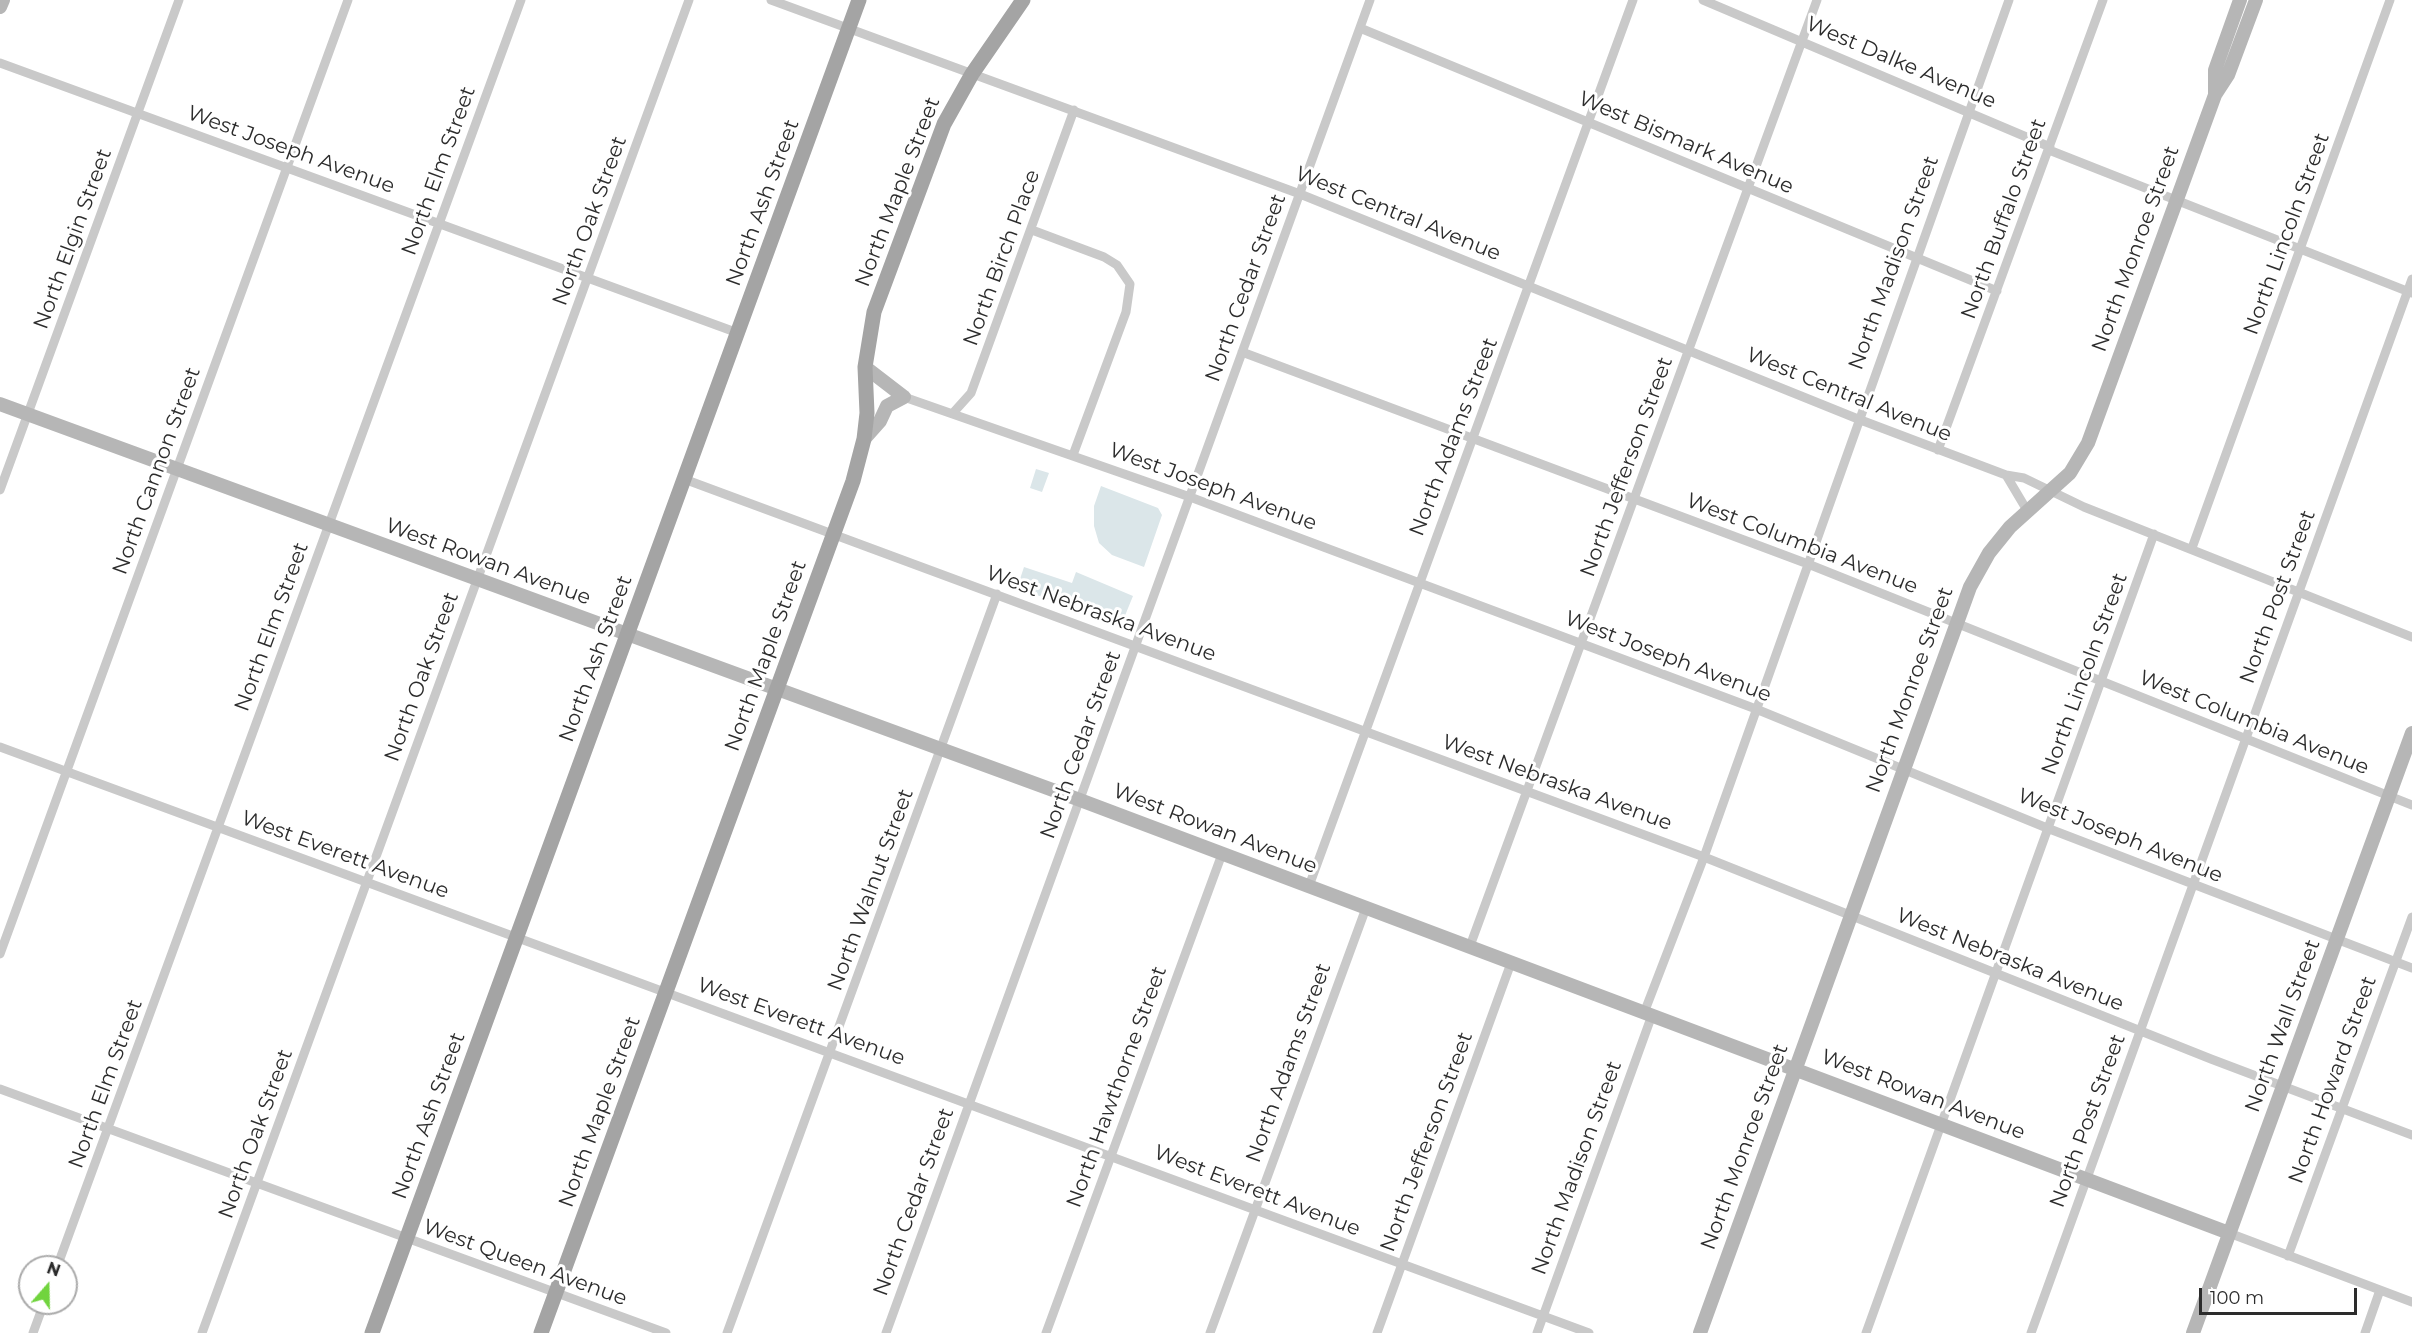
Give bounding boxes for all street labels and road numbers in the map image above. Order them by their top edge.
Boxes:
street label: West Dalke Avenue [1802,12,2000,114]
street label: North Elm Street [397,83,481,259]
street label: West Bismark Avenue [1575,86,1797,200]
street label: North Maple Street [850,94,946,290]
street label: West Joseph Avenue [184,101,398,199]
street label: North Buffalo Street [1956,115,2052,323]
street label: North Ash Street [721,116,805,290]
street label: North Lincoln Street [2239,130,2335,338]
street label: North Oak Street [548,133,632,309]
street label: North Monroe Street [2087,142,2185,356]
street label: North Elgin Street [29,145,117,333]
street label: North Madison Street [1843,152,1945,374]
street label: West Central Avenue [1292,161,1504,267]
street label: North Birch Place [958,166,1046,350]
street label: North Cedar Street [1200,191,1292,385]
street label: North Adams Street [1405,334,1503,540]
street label: West Central Avenue [1743,342,1955,448]
street label: North Jefferson Street [1575,354,1679,580]
street label: North Cannon Street [108,364,206,578]
street label: West Joseph Avenue [1106,438,1320,536]
street label: West Columbia Avenue [1683,488,1921,600]
street label: North Post Street [2235,507,2321,687]
street label: West Rowan Avenue [382,513,594,611]
street label: North Elm Street [230,539,314,715]
street label: North Maple Street [720,557,812,755]
street label: West Nebraska Avenue [983,561,1219,667]
street label: North Lincoln Street [2037,570,2133,778]
street label: North Ash Street [554,572,638,746]
street label: North Monroe Street [1861,583,1959,797]
street label: North Oak Street [380,589,464,765]
street label: West Joseph Avenue [1561,606,1775,708]
street label: North Cedar Street [1035,648,1127,842]
street label: West Columbia Avenue [2135,665,2373,781]
street label: West Nebraska Avenue [1439,730,1675,836]
street label: West Rowan Avenue [1109,778,1321,880]
street label: West Joseph Avenue [2014,783,2226,889]
street label: North Walnut Street [823,786,919,994]
street label: West Everett Avenue [238,806,452,904]
street label: West Nebraska Avenue [1893,903,2127,1017]
street label: North Wall Street [2240,936,2326,1116]
street label: North Adams Street [1241,960,1337,1166]
street label: North Hawthorne Street [1062,963,1172,1211]
street label: West Everett Avenue [694,973,908,1071]
street label: North Howard Street [2284,973,2382,1187]
street label: North Elm Street [64,996,148,1172]
street label: North Maple Street [554,1013,646,1211]
street label: North Ash Street [387,1029,471,1203]
street label: North Jefferson Street [1375,1029,1479,1255]
street label: North Post Street [2045,1031,2131,1211]
street label: North Monroe Street [1696,1040,1794,1254]
street label: West Rowan Avenue [1817,1044,2029,1146]
street label: North Oak Street [214,1046,298,1222]
street label: North Madison Street [1526,1057,1628,1279]
street label: North Cedar Street [868,1105,960,1299]
street label: West Everett Avenue [1150,1140,1364,1242]
street label: West Queen Avenue [420,1214,630,1312]

